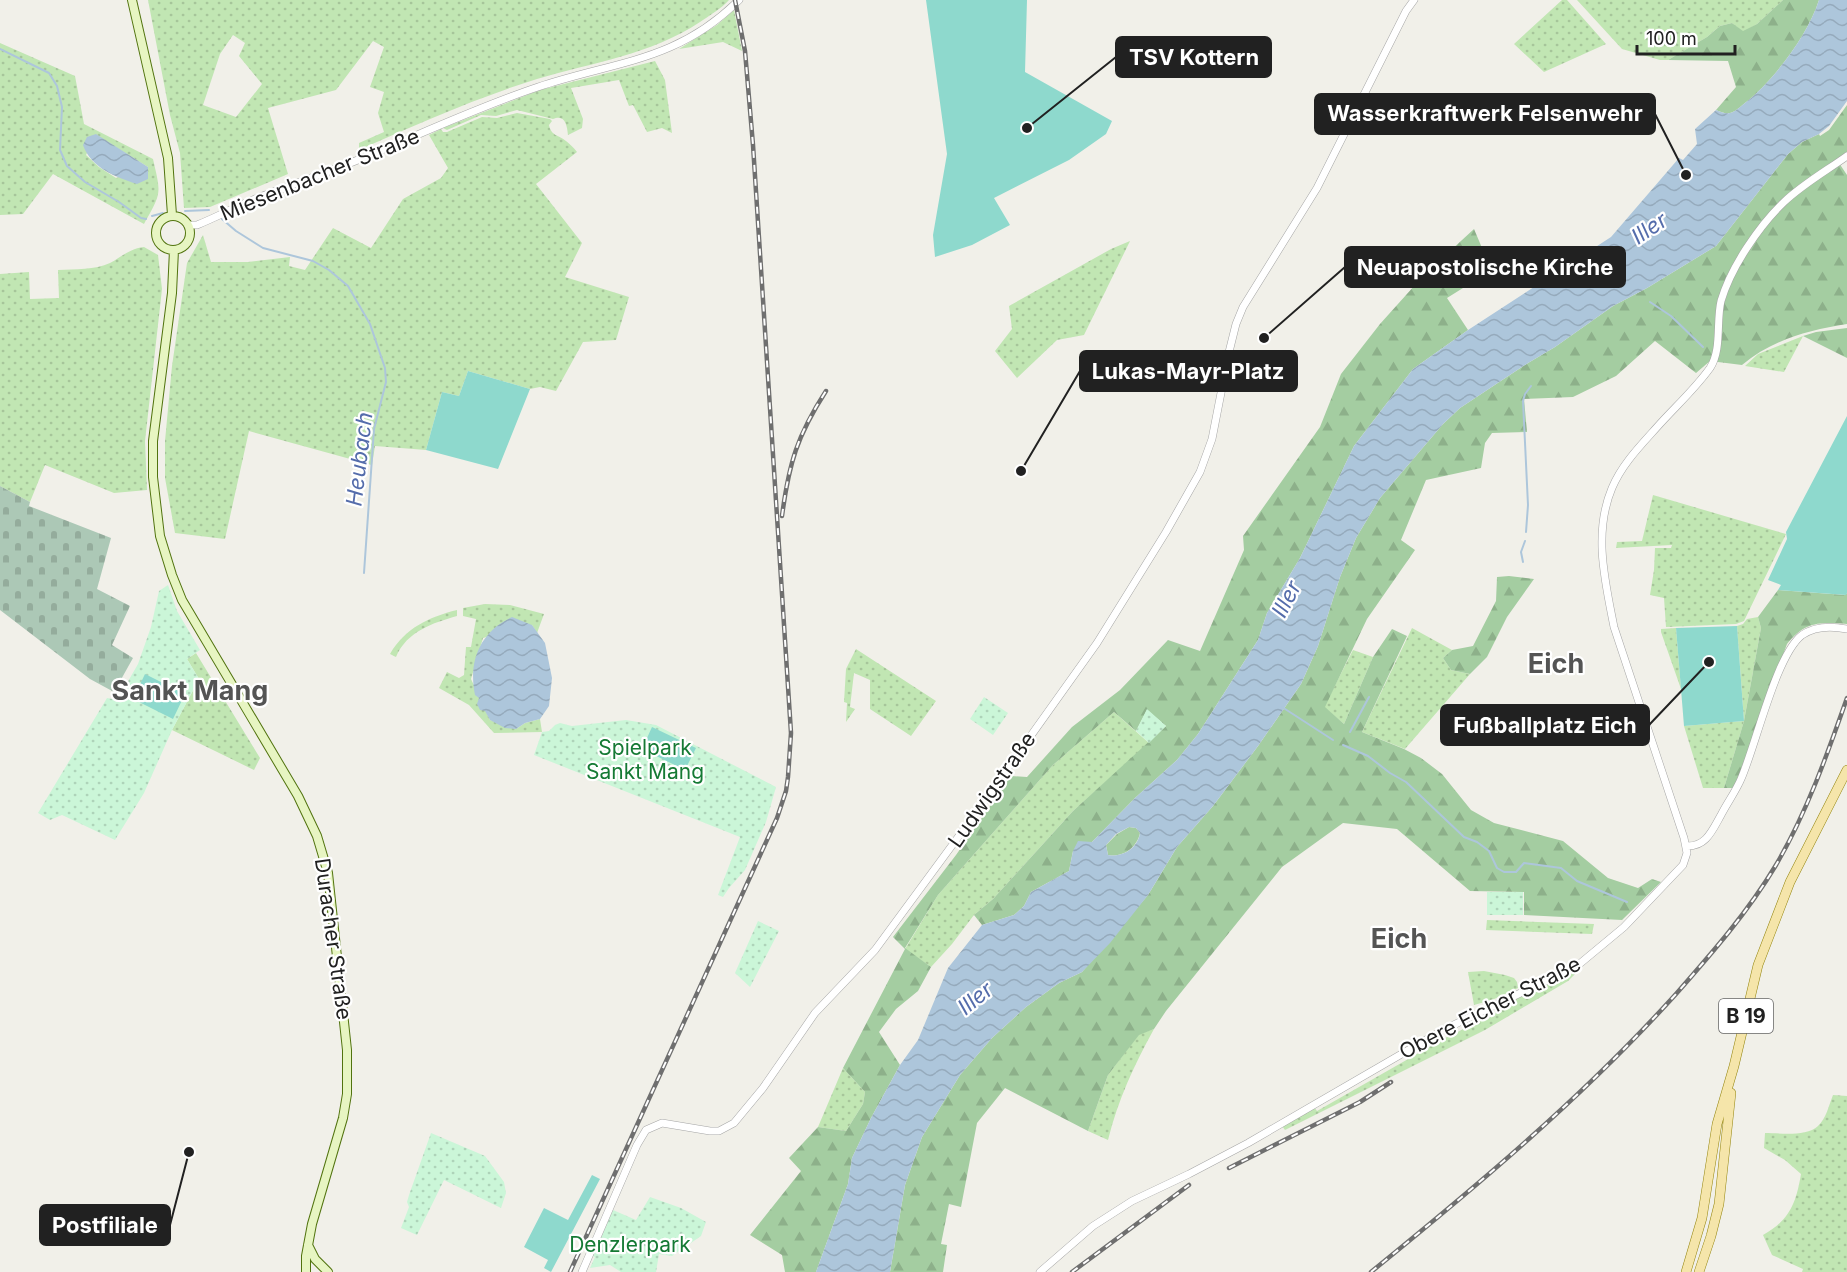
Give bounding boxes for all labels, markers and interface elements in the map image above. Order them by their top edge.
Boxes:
scale bar [1637,18,1734,56]
text: 100 m [1646,28,1697,49]
callout: TSV Kottern [1116,37,1271,77]
text: TSV Kottern [1129,44,1259,70]
callout: Wasserkraftwerk Felsenwehr [1315,94,1655,134]
text: Wasserkraftwerk Felsenwehr [1327,100,1643,126]
street label: Miesenbacher Straße [217,123,423,226]
water label: Iller [1626,206,1672,249]
callout: Neuapostolische Kirche [1345,247,1625,287]
text: Neuapostolische Kirche [1357,254,1613,280]
callout: Lukas-Mayr-Platz [1080,351,1297,391]
text: Lukas-Mayr-Platz [1092,358,1284,384]
water label: Heubach [340,410,378,508]
water label: Iller [1266,576,1306,622]
district label: Eich [1528,647,1584,680]
district label: Sankt Mang [112,674,268,707]
callout: Fußballplatz Eich [1441,705,1649,745]
text: Fußballplatz Eich [1453,712,1637,738]
street label: Ludwigstraße [943,727,1041,852]
park label: Spielpark Sankt Mang [586,735,704,784]
street label: Duracher Straße [310,856,357,1021]
district label: Eich [1371,922,1427,955]
street label: Obere Eicher Straße [1395,951,1585,1064]
water label: Iller [952,976,998,1020]
road number: B 19 [1719,999,1773,1033]
callout: Postfiliale [40,1205,170,1245]
text: Postfiliale [52,1212,158,1238]
park label: Denzlerpark [569,1232,691,1257]

